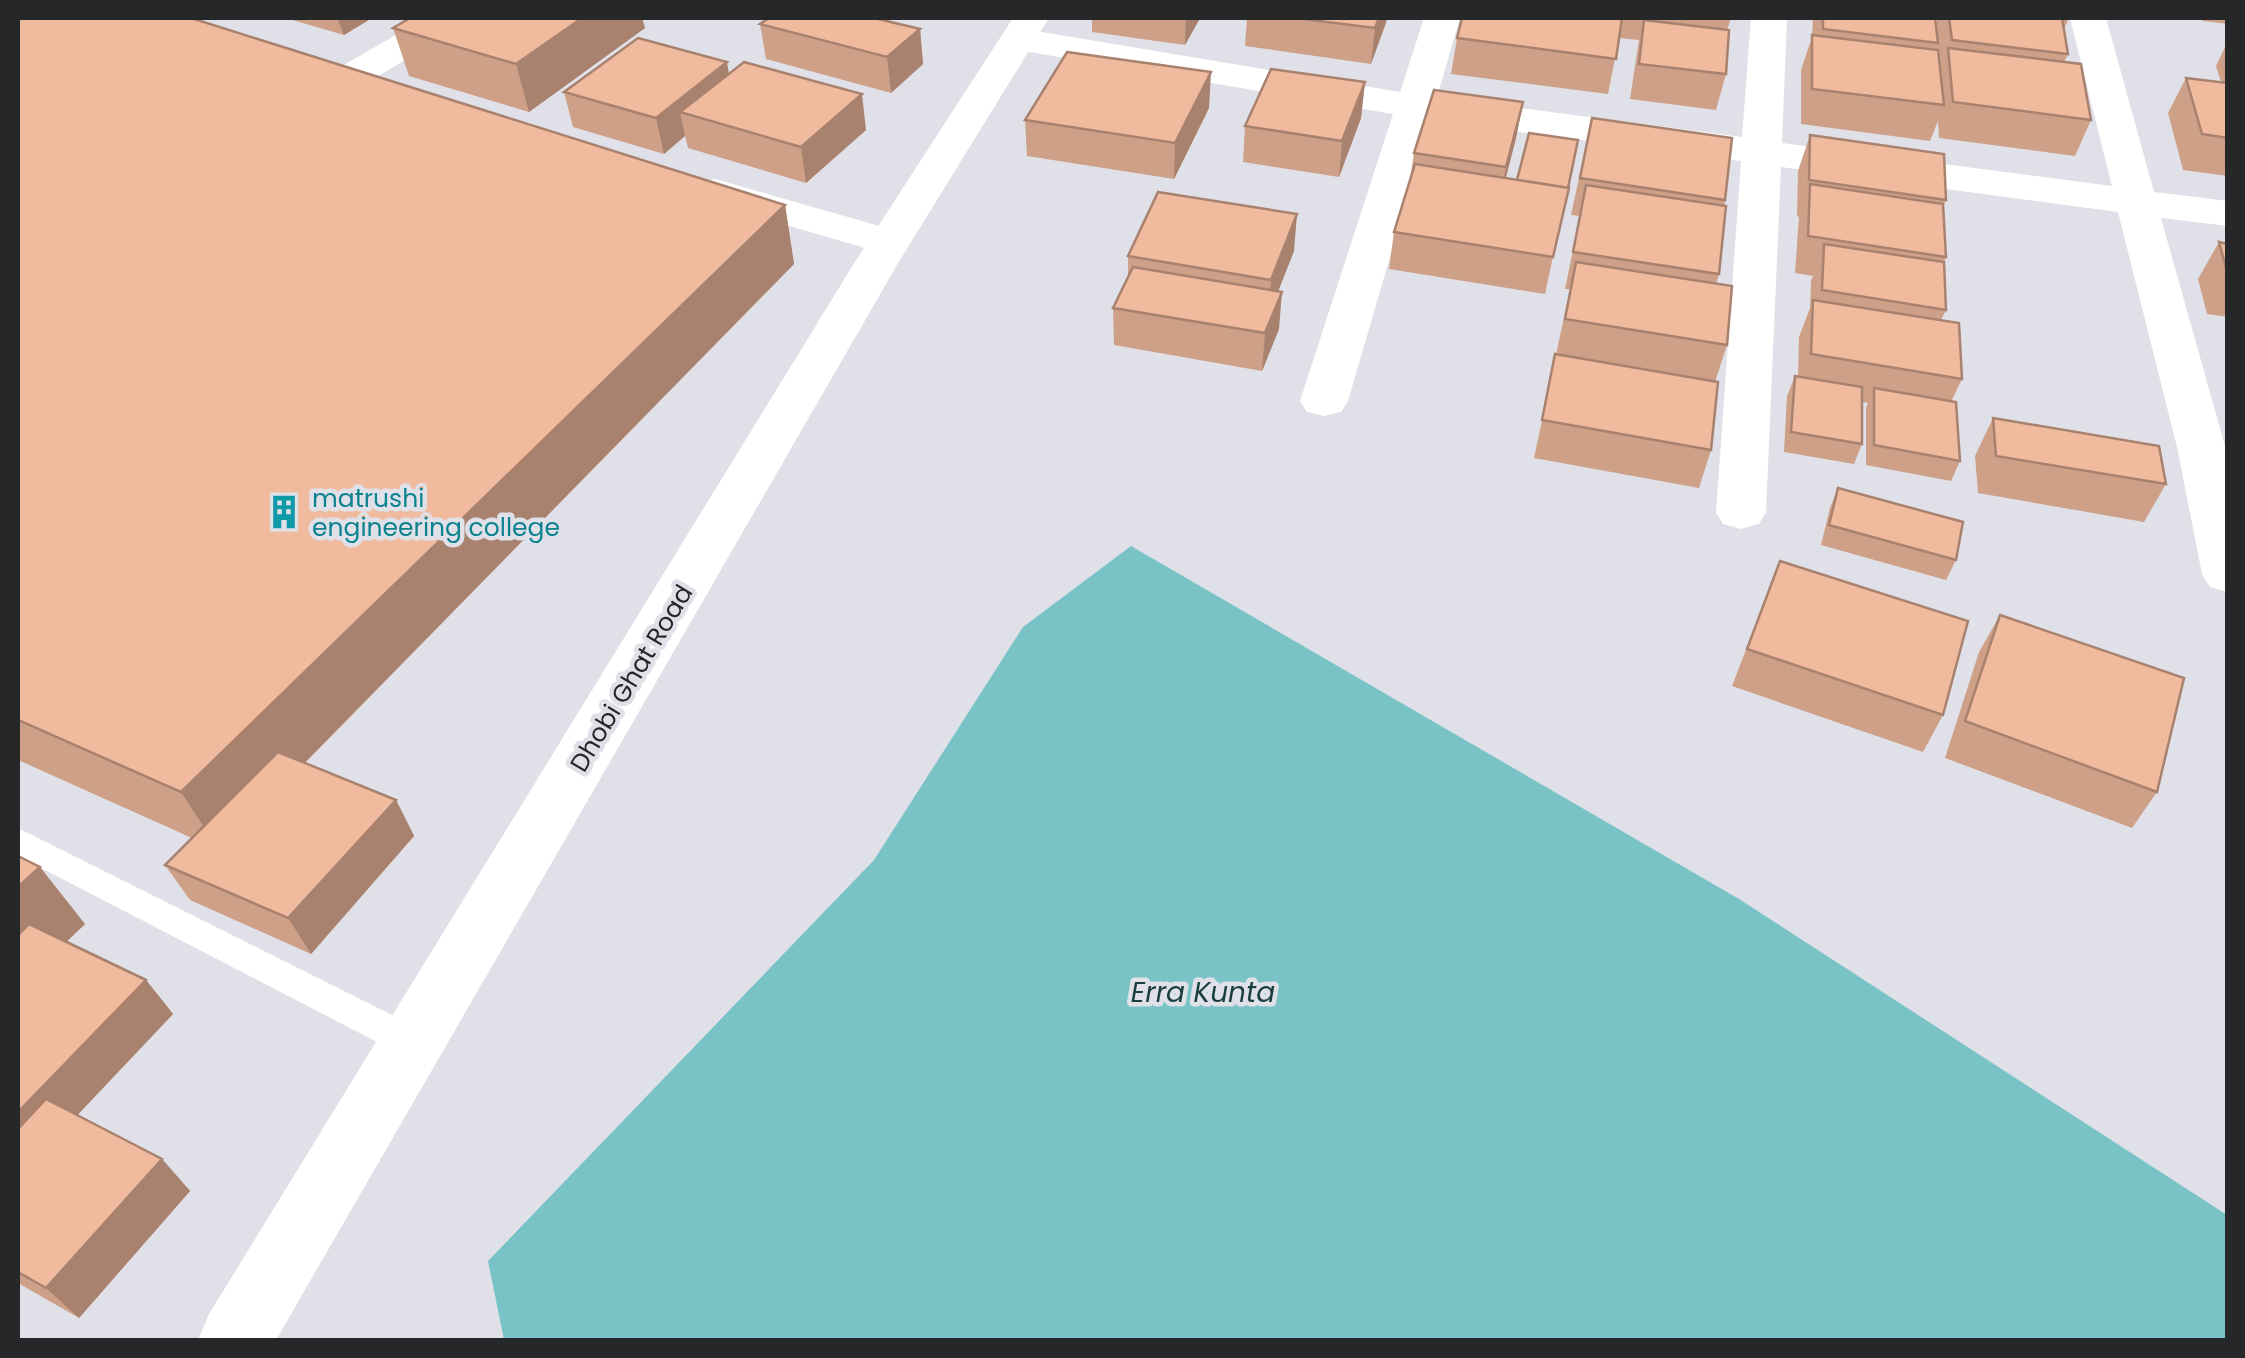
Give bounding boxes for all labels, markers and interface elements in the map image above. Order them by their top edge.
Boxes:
place label: matrushi engineering college [312,481,560,545]
building icon: matrushi engineering college [265,493,303,531]
street label: Dhobi Ghat Road [562,578,701,778]
water label: Erra Kunta [1131,973,1275,1012]

